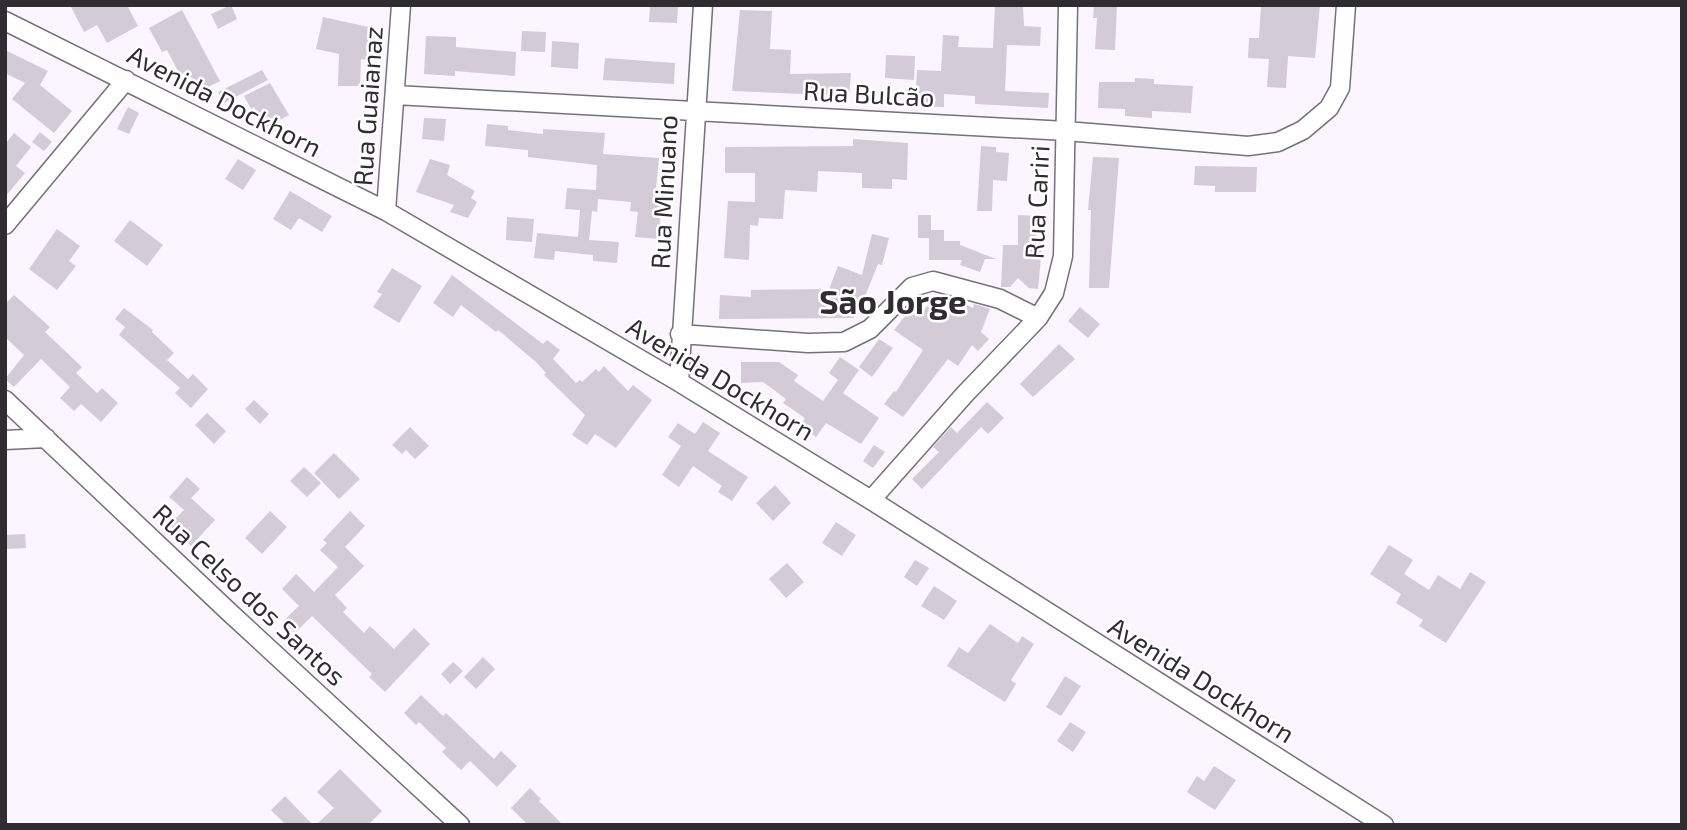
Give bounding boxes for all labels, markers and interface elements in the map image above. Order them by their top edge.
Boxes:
street label: Rua Guaianaz [346,25,388,187]
street label: Avenida Dockhorn [123,38,327,162]
street label: Rua Bulcão [803,74,935,112]
street label: Rua Minuano [643,114,683,270]
street label: Rua Cariri [1018,144,1054,260]
district label: São Jorge [819,281,967,321]
street label: Avenida Dockhorn [622,310,820,446]
street label: Rua Celso dos Santos [147,497,353,691]
street label: Avenida Dockhorn [1103,609,1301,749]

